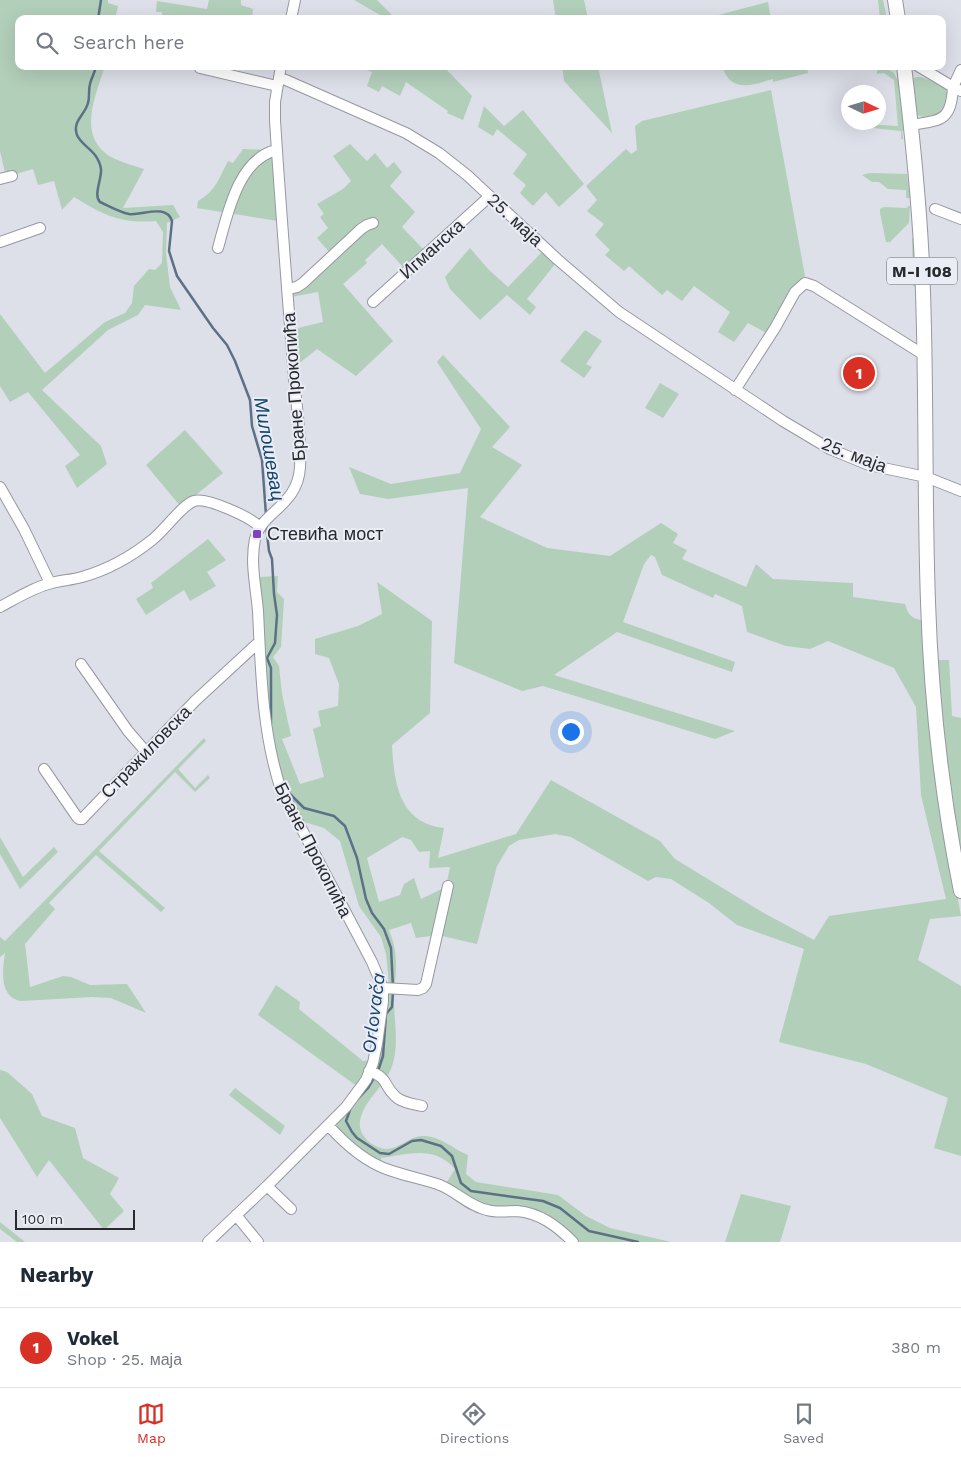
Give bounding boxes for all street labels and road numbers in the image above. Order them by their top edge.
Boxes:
street label: 25. маја [483,189,548,251]
street label: Игманска [395,214,469,283]
road number: M-I 108 [887,258,957,284]
street label: Бране Прокопића [278,311,309,462]
street label: 25. маја [819,432,891,477]
street label: Стражиловска [96,700,196,802]
street label: Бране Прокопића [270,779,357,922]

